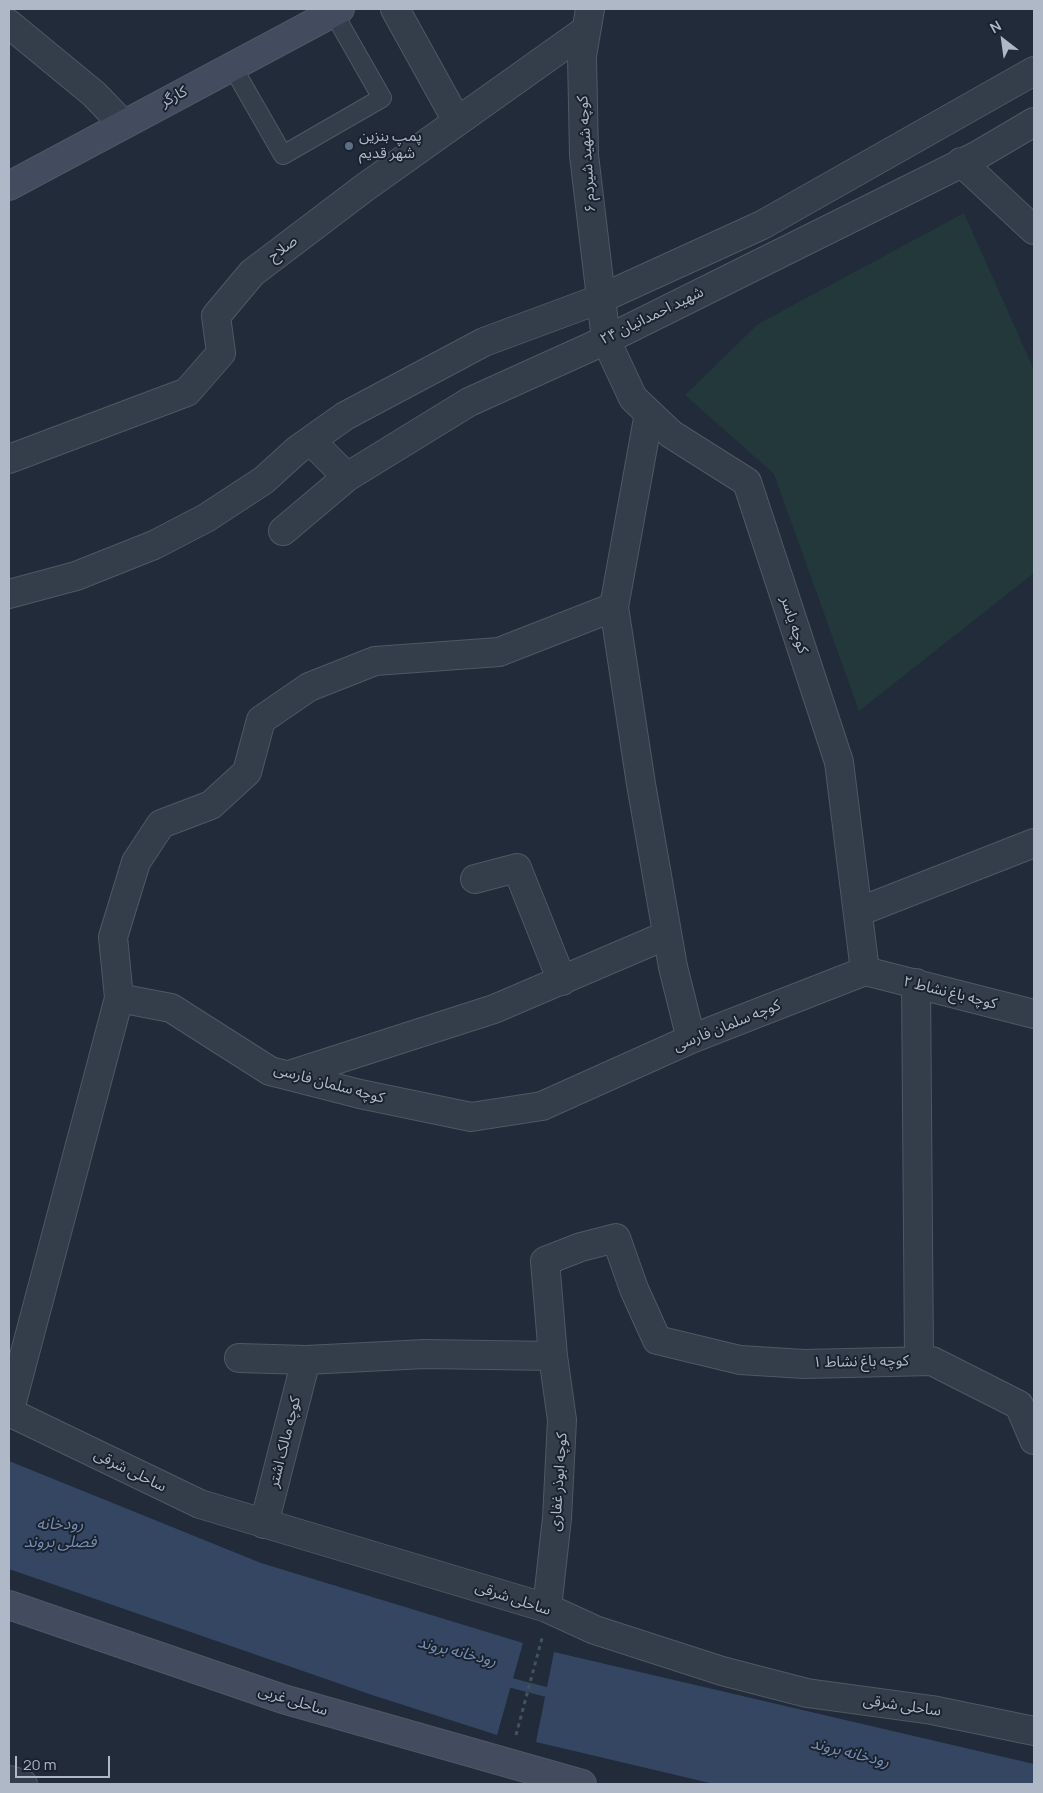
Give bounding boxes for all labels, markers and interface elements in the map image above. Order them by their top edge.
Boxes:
north arrow [978,15,1028,65]
text: N [986,16,1004,37]
street label: کارگر [158,83,190,111]
street label: کوچه شهید شیردم ۶ [574,95,600,213]
place label: پمپ بنزین شهر قدیم [359,128,422,163]
marker: پمپ بنزین شهر قدیم [343,140,355,152]
street label: صلاح [265,232,301,266]
street label: شهید احمدانیان ۲۴ [597,283,707,349]
street label: کوچه یاسر [776,594,812,656]
street label: کوچه باغ نشاط ۲ [901,973,999,1013]
street label: کوچه سلمان فارسی [671,996,783,1056]
street label: کوچه سلمان فارسی [272,1061,386,1107]
street label: کوچه باغ نشاط ۱ [813,1352,909,1372]
street label: کوچه مالک اشتر [265,1395,305,1489]
street label: کوچه ابوذر غفاری [547,1432,571,1532]
street label: ساحلی شرقی [91,1446,169,1496]
water label: رودخانه فصلی بروند [24,1515,96,1553]
street label: ساحلی شرقی [473,1578,553,1620]
water label: رودخانه بروند [416,1633,498,1671]
street label: ساحلی غربی [256,1682,330,1720]
street label: ساحلی شرقی [862,1692,942,1720]
water label: رودخانه بروند [809,1734,891,1772]
scale bar [18,1746,112,1778]
text: 20 m [23,1754,56,1775]

